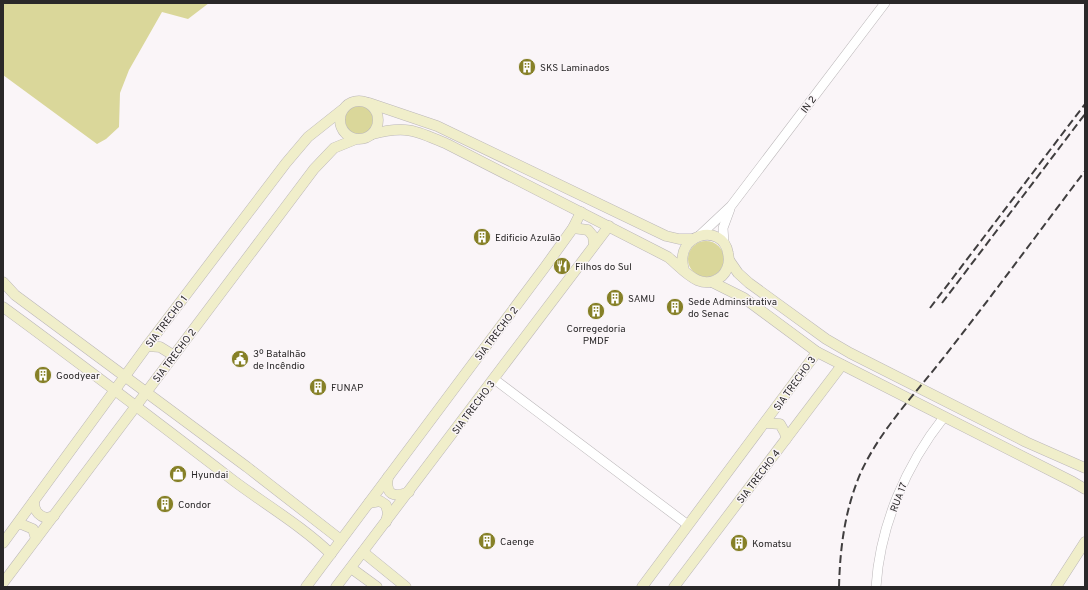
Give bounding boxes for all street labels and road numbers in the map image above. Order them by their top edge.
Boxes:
street label: IN 2 [798,94,820,116]
street label: SIA TRECHO 1 [143,293,191,351]
street label: SIA TRECHO 2 [473,304,522,363]
street label: SIA TRECHO 2 [151,326,200,385]
street label: SIA TRECHO 3 [771,354,819,414]
street label: SIA TRECHO 3 [450,378,499,437]
street label: SIA TRECHO 4 [735,447,784,506]
street label: RUA 17 [888,481,911,514]

